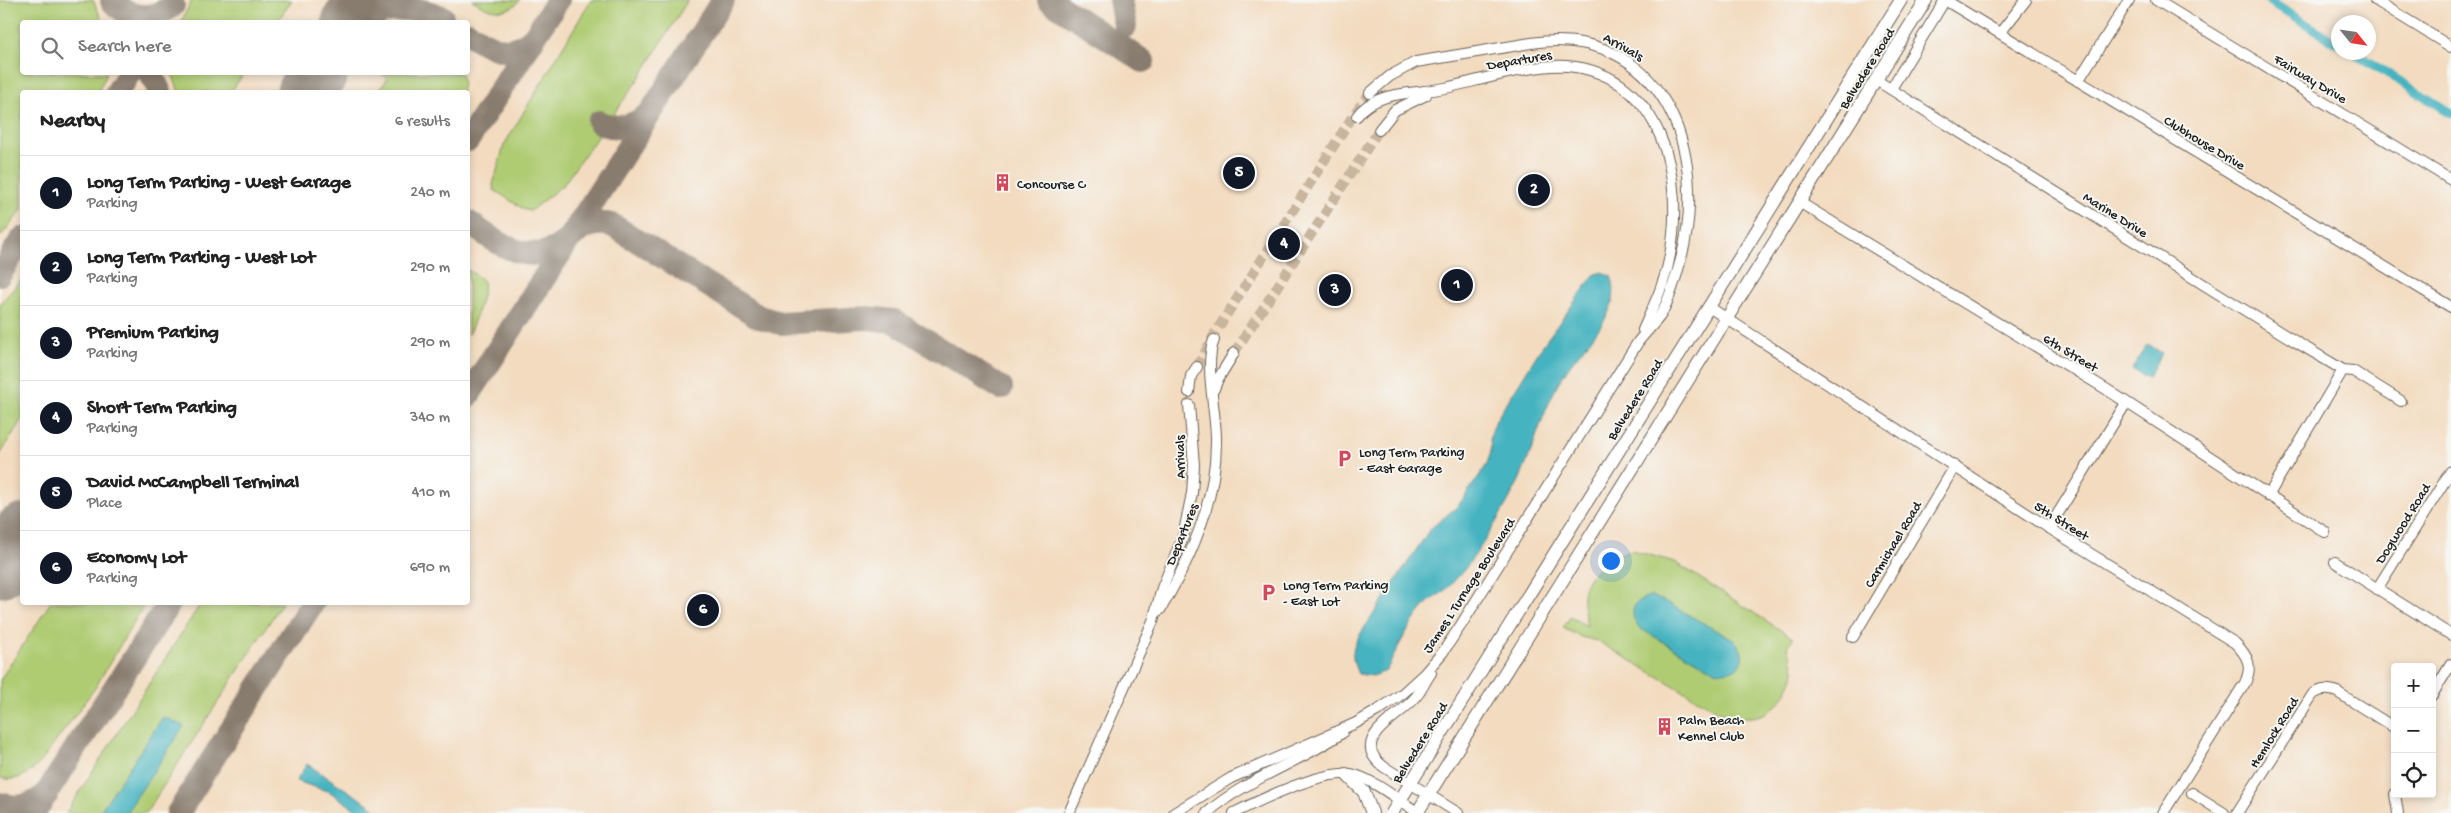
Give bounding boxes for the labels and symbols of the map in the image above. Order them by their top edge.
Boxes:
north arrow [2331,15,2376,60]
street label: Belvedere Road [1836,24,1901,114]
street label: Arrivals [1600,30,1647,67]
street label: Departures [1485,47,1554,76]
street label: Fairway Drive [2269,51,2350,109]
street label: Clubhouse Drive [2160,113,2248,176]
pin: 5 [1223,154,1255,192]
pin: 2 [1518,171,1550,209]
building icon: Concourse C [993,173,1013,193]
place label: Concourse C [1017,177,1087,194]
street label: Marine Drive [2079,190,2151,243]
pin: 4 [1268,225,1300,263]
pin: 1 [1441,266,1473,304]
pin: 3 [1319,271,1351,309]
street label: 6th Street [2039,331,2101,378]
street label: Belvedere Road [1604,355,1669,445]
street label: Arrivals [1173,434,1190,479]
place label: Long Term Parking - East Garage [1359,445,1465,478]
parking icon: Long Term Parking - East Garage [1335,449,1355,469]
street label: Dogwood Road [2372,479,2437,569]
street label: Carmichael Road [1862,498,1927,591]
street label: 5th Street [2030,499,2092,546]
street label: Departures [1163,501,1204,569]
street label: James L Turnage Boulevard [1420,514,1521,657]
your location [1598,548,1624,574]
place label: Long Term Parking - East Lot [1283,578,1389,611]
parking icon: Long Term Parking - East Lot [1259,582,1279,602]
pin: 6 [687,591,719,629]
street label: Hemlock Road [2247,693,2305,772]
street label: Belvedere Road [1389,698,1454,788]
place label: Palm Beach Kennel Club [1677,713,1745,746]
building icon: Palm Beach Kennel Club [1654,717,1674,737]

